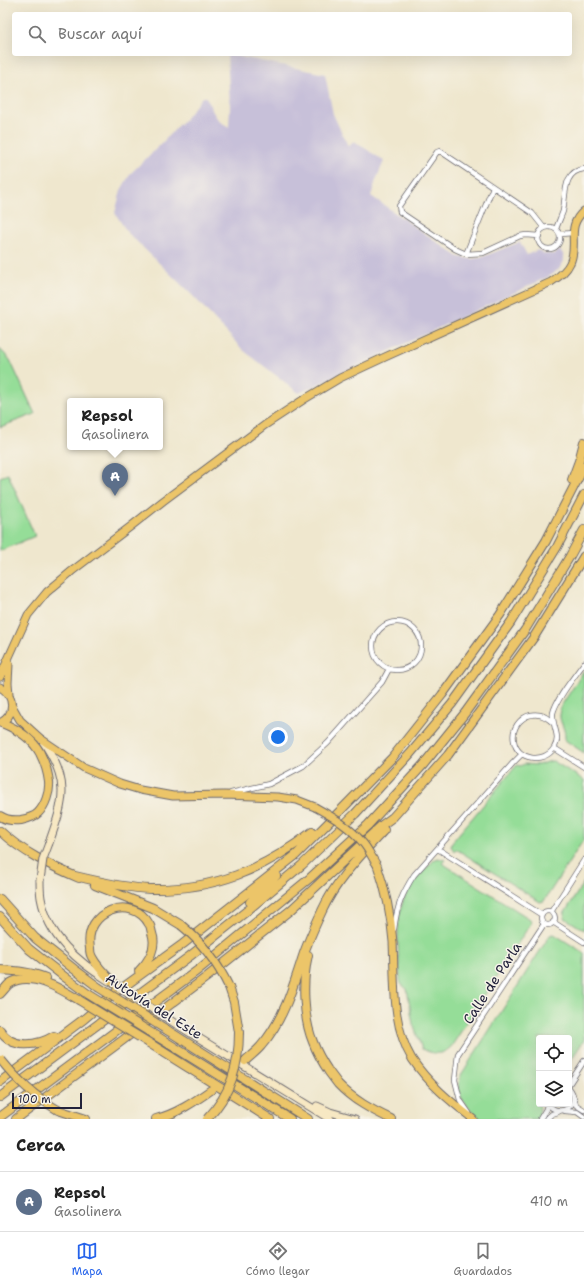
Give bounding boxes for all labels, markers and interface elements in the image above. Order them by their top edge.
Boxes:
search box [12,12,572,56]
icon: search [26,23,48,45]
text: Buscar aquí [58,24,142,44]
popup [67,398,163,450]
text: Repsol [81,406,133,426]
text: Gasolinera [81,426,149,443]
pin: A [102,463,128,496]
your location [268,727,288,747]
street label: Calle de Parla [459,938,525,1028]
street label: Autovía del Este [102,969,206,1043]
map controls [536,1035,572,1107]
button: locate [536,1035,572,1071]
button: layers [536,1071,572,1107]
scale bar [12,1091,82,1110]
text: 100 m [18,1092,51,1107]
text: Cerca [16,1134,65,1156]
text: Repsol [54,1183,106,1203]
text: A [24,1193,34,1210]
text: 410 m [530,1193,568,1210]
text: Gasolinera [54,1203,122,1220]
tab: Mapa [72,1240,102,1279]
tab: Cómo llegar [246,1240,310,1279]
tab: Guardados [454,1240,512,1279]

